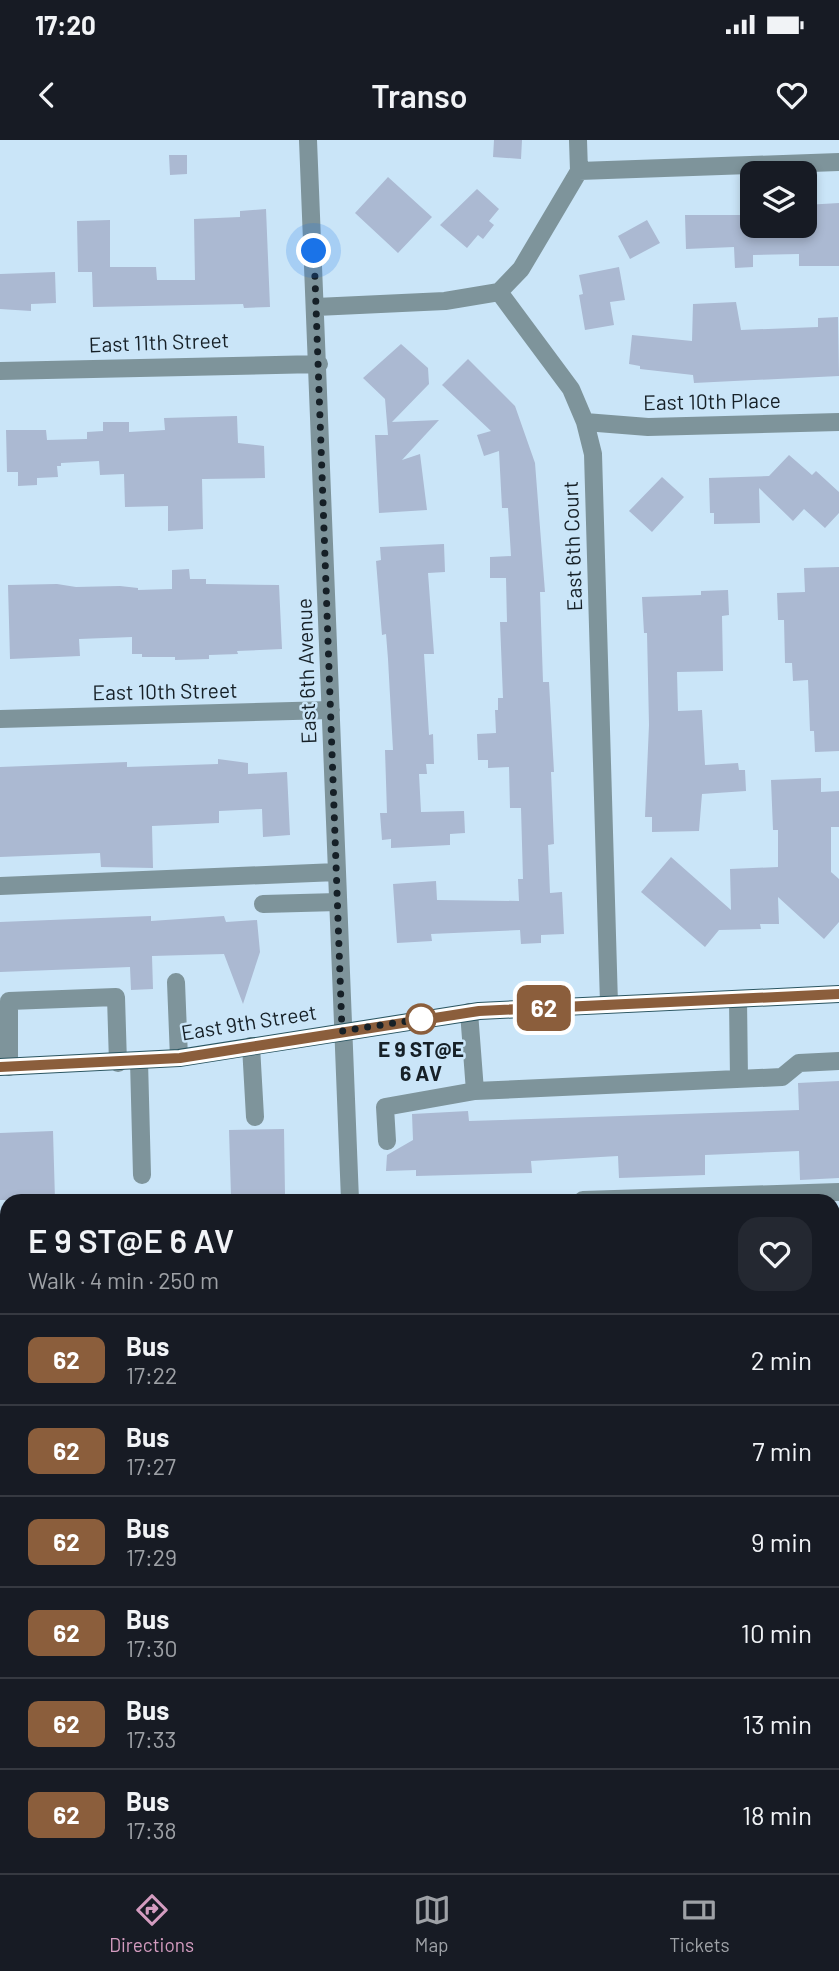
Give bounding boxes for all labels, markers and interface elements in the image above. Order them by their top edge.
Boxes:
text: 17:20 [35,9,96,40]
icon: back [28,76,66,114]
text: Transo [371,76,468,114]
icon: heart [773,76,811,114]
map controls [740,161,817,238]
button: layers [740,161,817,238]
your location [296,233,331,268]
street label: East 11th Street [88,327,230,356]
street label: East 10th Place [643,387,781,414]
street label: East 6th Court [557,480,586,612]
street label: East 6th Avenue [290,598,321,744]
street label: East 10th Street [92,677,238,704]
line badge: 62 [512,985,576,1031]
text: 62 [531,993,557,1022]
street label: East 9th Street [179,998,318,1045]
marker: E 9 ST@E 6 AV [406,1004,436,1034]
place label: E 9 ST@E 6 AV [378,1036,464,1085]
button: heart [738,1217,812,1291]
text: E 9 ST@E 6 AV [28,1220,234,1260]
text: Walk · 4 min · 250 m [28,1266,219,1294]
text: Bus [126,1330,169,1361]
text: 2 min [751,1344,812,1375]
text: 62 [53,1345,80,1374]
text: 17:22 [126,1361,177,1389]
text: Bus [126,1421,169,1452]
text: 7 min [752,1435,812,1466]
text: 62 [53,1436,80,1465]
text: 17:27 [126,1452,176,1480]
text: Bus [126,1512,169,1543]
text: 9 min [751,1526,812,1557]
text: 62 [53,1527,80,1556]
text: 17:29 [126,1543,177,1571]
text: Bus [126,1603,169,1634]
text: 10 min [741,1617,812,1648]
text: 62 [53,1618,80,1647]
text: 17:30 [126,1634,178,1662]
text: Bus [126,1694,169,1725]
text: 13 min [742,1708,812,1739]
text: 62 [53,1709,80,1738]
text: 17:33 [126,1725,176,1753]
text: Bus [126,1785,169,1816]
text: 18 min [742,1799,812,1830]
text: 62 [53,1800,80,1829]
text: 17:38 [126,1816,177,1844]
tab: Directions [109,1891,194,1956]
tab: Map [413,1891,451,1956]
tab: Tickets [669,1891,730,1956]

